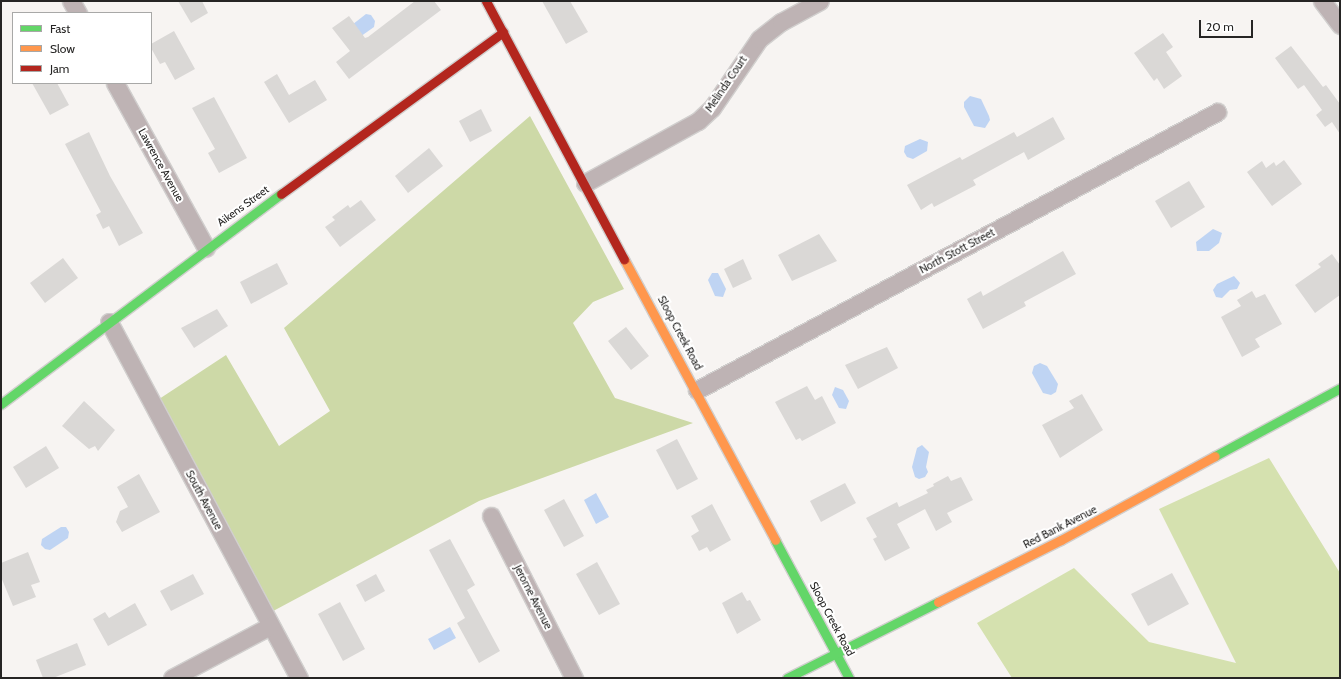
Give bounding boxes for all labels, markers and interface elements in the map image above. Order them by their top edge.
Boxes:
legend [12,12,152,84]
scale bar [1201,12,1255,38]
text: 20 m [1206,19,1234,34]
text: Fast [50,21,70,36]
text: Slow [50,41,75,56]
street label: Melinda Court [702,53,750,115]
text: Jam [50,61,69,76]
street label: Lawrence Avenue [135,126,187,204]
street label: Aikens Street [214,183,272,229]
street label: North Stott Street [917,226,997,276]
street label: Sloop Creek Road [655,294,705,372]
street label: South Avenue [183,468,225,532]
street label: Red Bank Avenue [1021,503,1099,551]
street label: Jerome Avenue [511,563,555,631]
street label: Sloop Creek Road [807,580,857,658]

